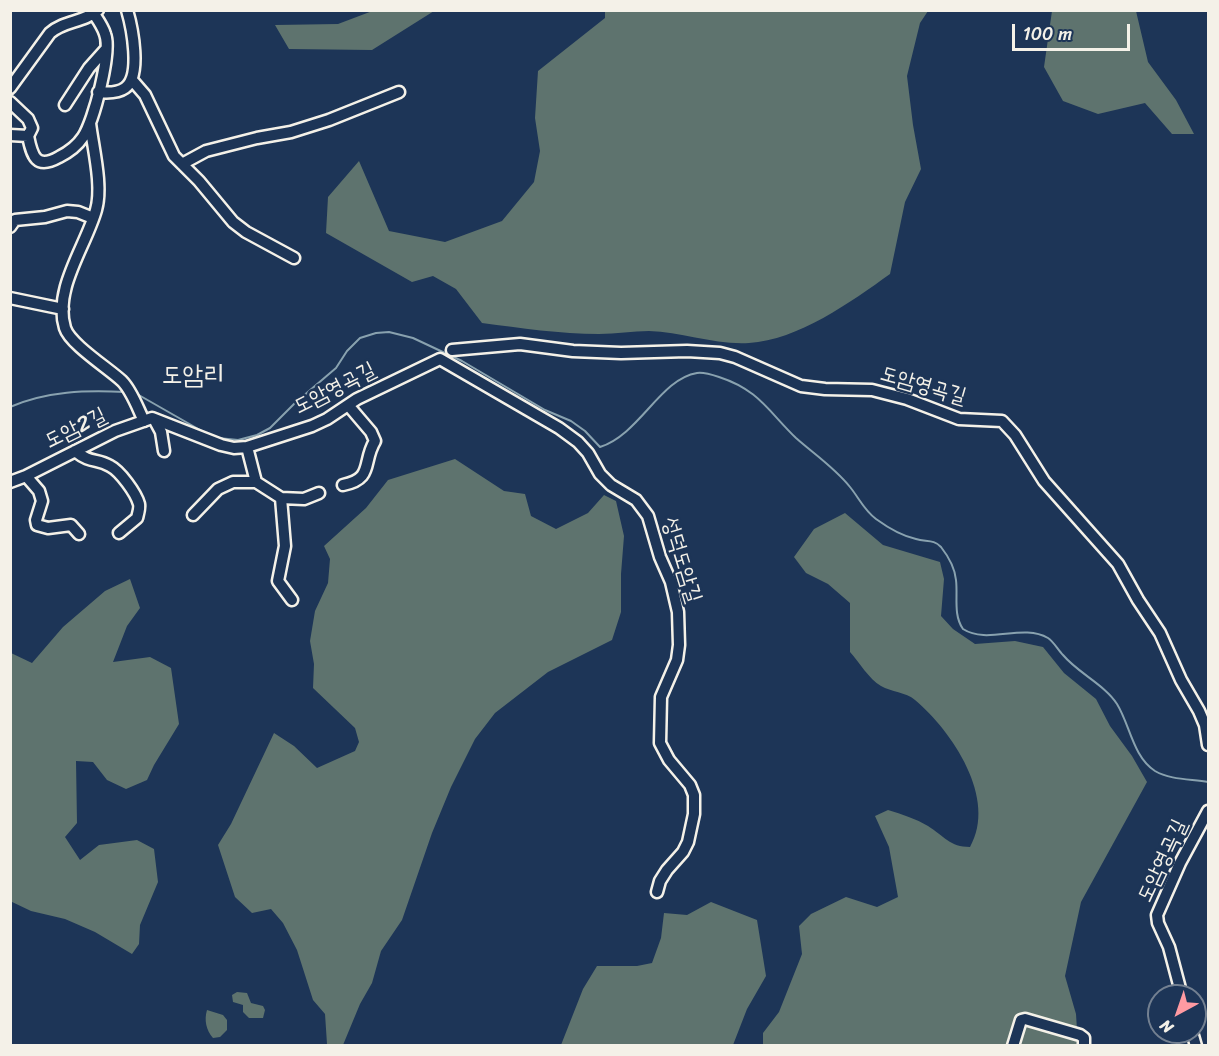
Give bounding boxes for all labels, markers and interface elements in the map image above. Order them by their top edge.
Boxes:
scale bar [1015,12,1134,50]
text: 100 m [1023,18,1072,50]
street label: 도암영곡길 [290,357,380,421]
district label: 도암리 [162,360,224,392]
street label: 도암영곡길 [877,361,969,411]
street label: 도암2길 [41,403,111,455]
street label: 성덕도암길 [655,514,707,606]
street label: 도암영곡길 [1132,815,1194,907]
north arrow [1147,984,1207,1044]
text: N [1153,1012,1180,1041]

